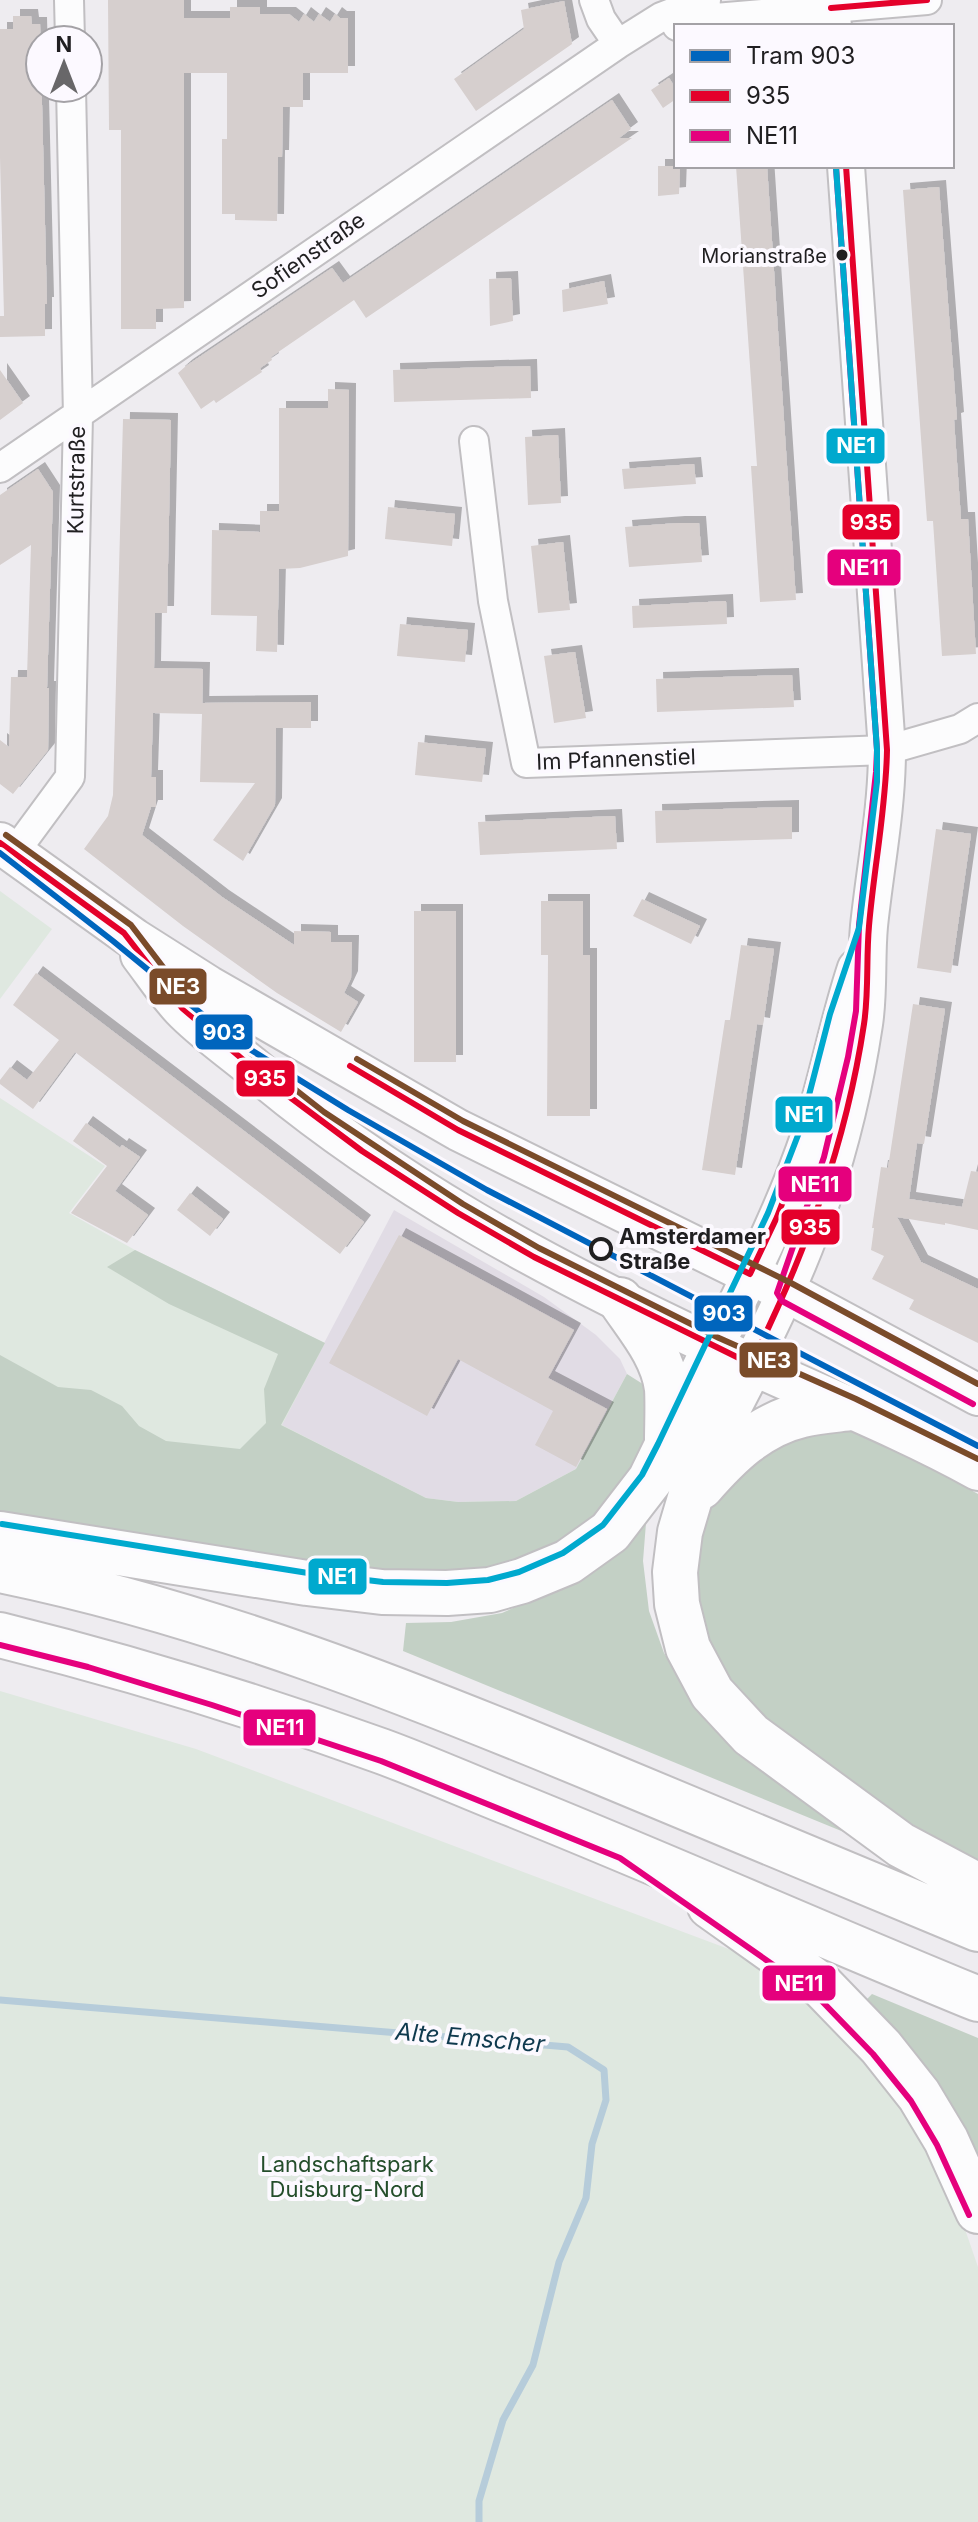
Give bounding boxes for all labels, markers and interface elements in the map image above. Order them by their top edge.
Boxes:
north arrow [24,24,104,104]
legend [674,24,954,168]
text: N [56,31,72,57]
text: Tram 903 [746,41,855,70]
text: 935 [746,81,790,110]
text: NE11 [746,121,798,150]
street label: Sofienstraße [246,206,370,304]
place label: Morianstraße [701,244,827,268]
marker: Morianstraße [834,247,850,263]
street label: Kurtstraße [62,426,90,534]
line badge: NE1 [825,427,886,465]
text: NE1 [836,432,876,458]
line badge: 935 [841,503,901,541]
text: 935 [850,509,892,535]
line badge: NE11 [826,548,902,587]
text: NE11 [839,554,889,580]
street label: Im Pfannenstiel [536,743,696,775]
line badge: NE3 [148,967,208,1006]
text: NE3 [156,973,200,999]
line badge: 903 [194,1013,254,1051]
text: 903 [202,1019,246,1045]
line badge: 935 [235,1059,296,1098]
text: 935 [244,1065,286,1091]
line badge: NE1 [774,1095,834,1134]
text: NE1 [784,1101,824,1127]
line badge: NE11 [777,1165,853,1203]
text: NE11 [790,1171,840,1197]
line badge: 935 [780,1208,841,1246]
text: 935 [789,1214,831,1240]
place label: Amsterdamer Straße [619,1223,766,1274]
marker: Amsterdamer Straße [590,1238,612,1260]
line badge: 903 [693,1294,754,1333]
text: 903 [702,1300,746,1326]
line badge: NE3 [738,1341,799,1379]
text: NE3 [747,1347,791,1373]
line badge: NE1 [307,1557,368,1596]
text: NE1 [317,1563,357,1589]
line badge: NE11 [242,1708,317,1747]
text: NE11 [255,1714,305,1740]
line badge: NE11 [761,1964,837,2002]
text: NE11 [774,1970,824,1996]
water label: Alte Emscher [393,2016,547,2059]
park label: Landschaftspark Duisburg-Nord [260,2151,434,2202]

